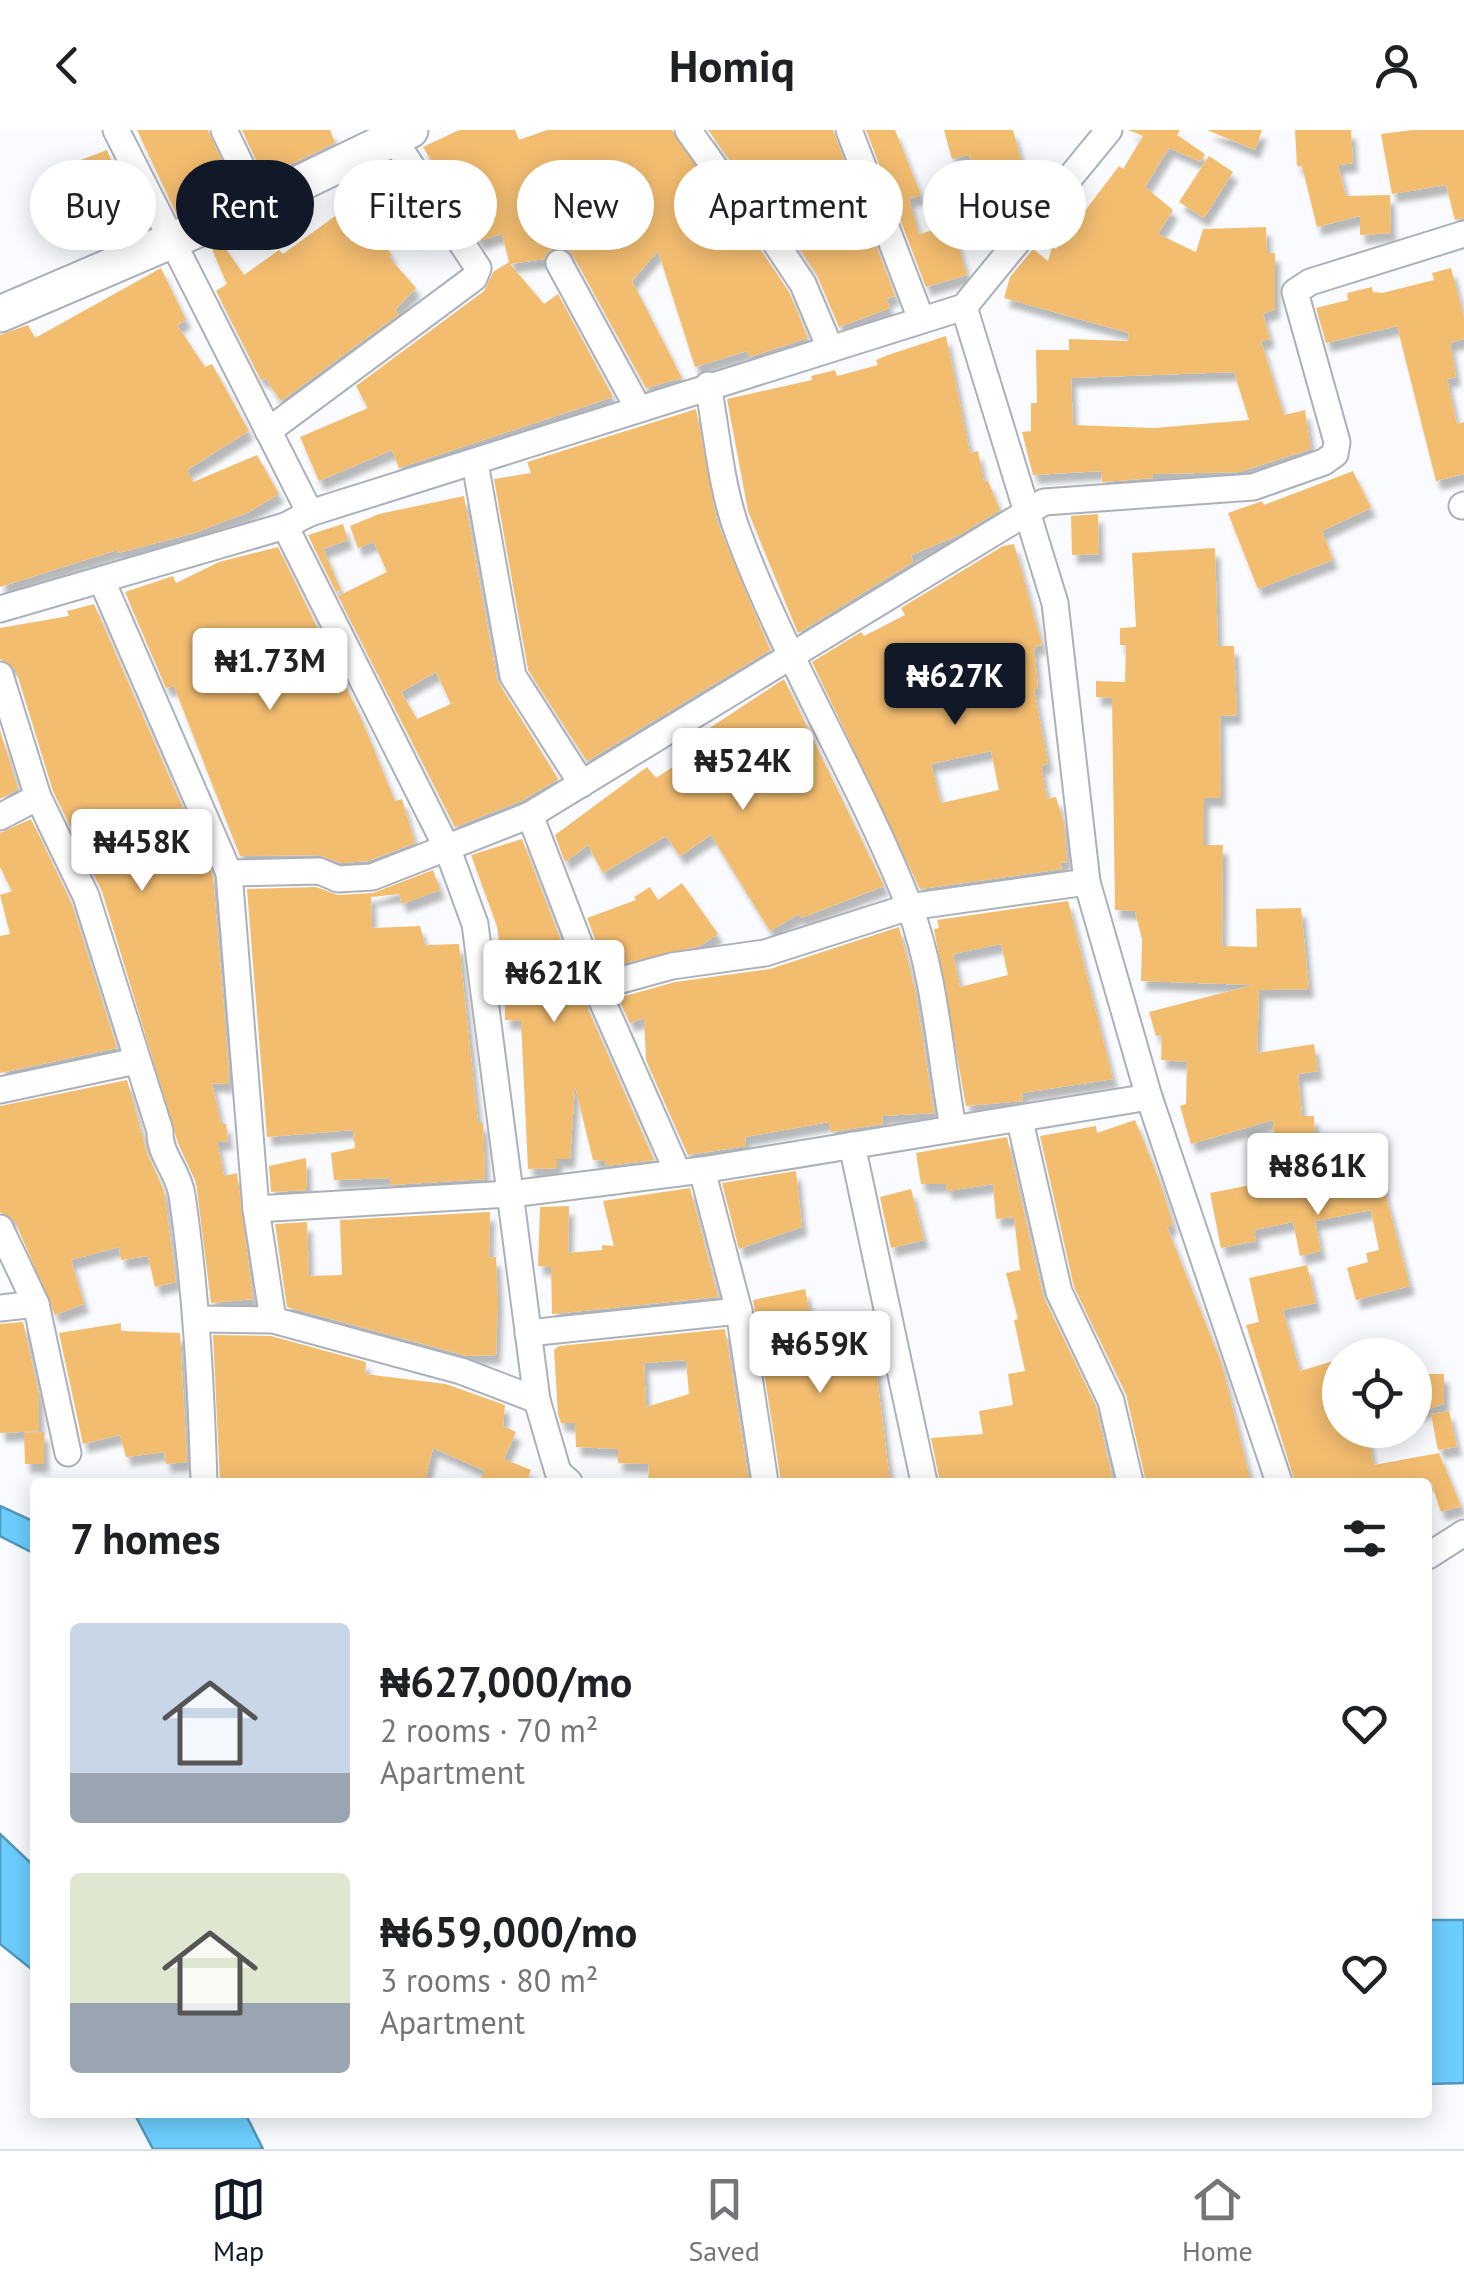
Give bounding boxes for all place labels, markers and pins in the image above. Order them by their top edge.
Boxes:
pin: ₦1.73M [189,628,351,713]
pin: ₦627K [885,643,1025,728]
pin: ₦524K [673,728,813,813]
pin: ₦458K [72,809,212,894]
pin: ₦621K [484,940,624,1025]
pin: ₦861K [1248,1133,1388,1218]
pin: ₦659K [750,1311,890,1396]

